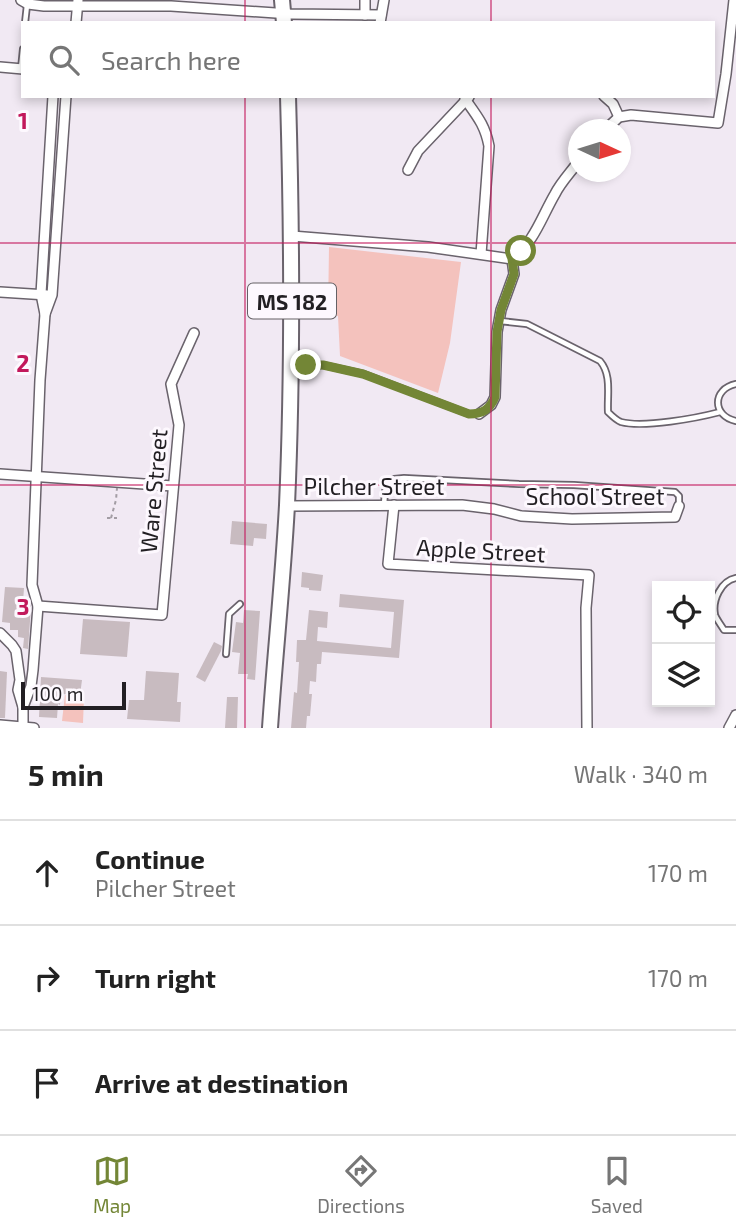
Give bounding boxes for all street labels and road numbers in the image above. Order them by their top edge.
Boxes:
road number: MS 182 [248,284,336,318]
street label: Ware Street [134,428,172,554]
street label: Pilcher Street [304,472,445,500]
street label: School Street [526,482,665,510]
street label: Apple Street [416,533,546,567]

